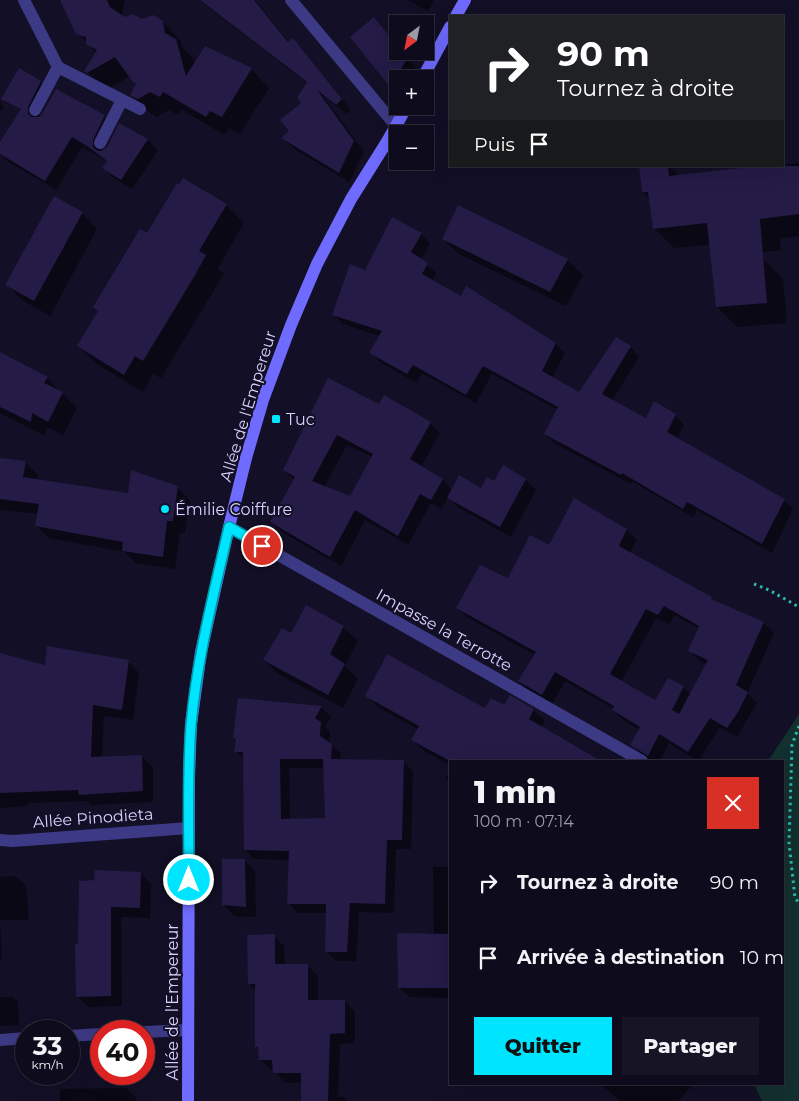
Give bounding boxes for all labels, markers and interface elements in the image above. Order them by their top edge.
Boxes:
north arrow [389,15,434,60]
map controls [389,15,434,170]
text: 90 m [557,32,650,75]
icon: right [474,35,539,100]
button: + [389,70,434,115]
text: Tournez à droite [557,75,734,102]
button: − [389,125,434,170]
icon: arrive [525,130,553,158]
text: Puis [474,133,515,156]
street label: Allée de l'Empereur [216,328,280,484]
place label: Tuc [286,410,315,429]
marker: Tuc [270,413,282,425]
place label: Émilie Coiffure [175,500,292,519]
marker: Émilie Coiffure [159,503,171,515]
pin [241,525,283,567]
icon: arrive [248,532,276,560]
street label: Impasse la Terrotte [373,585,515,675]
text: 1 min [474,774,557,811]
button: close [707,777,759,829]
street label: Allée Pinodieta [32,804,154,832]
text: 100 m · 07:14 [474,812,574,831]
position arrow [162,853,214,905]
icon: right [474,869,502,897]
text: Tournez à droite [517,871,678,894]
text: 90 m [710,871,759,894]
street label: Allée de l'Empereur [163,923,182,1081]
icon: arrive [474,944,502,972]
text: Arrivée à destination [517,946,725,969]
text: 10 m [740,946,784,969]
button: Quitter [474,1017,612,1075]
button: Partager [622,1017,759,1075]
speed limit sign: 40 [90,1020,155,1085]
text: 33 [33,1031,62,1061]
text: km/h [31,1057,64,1072]

